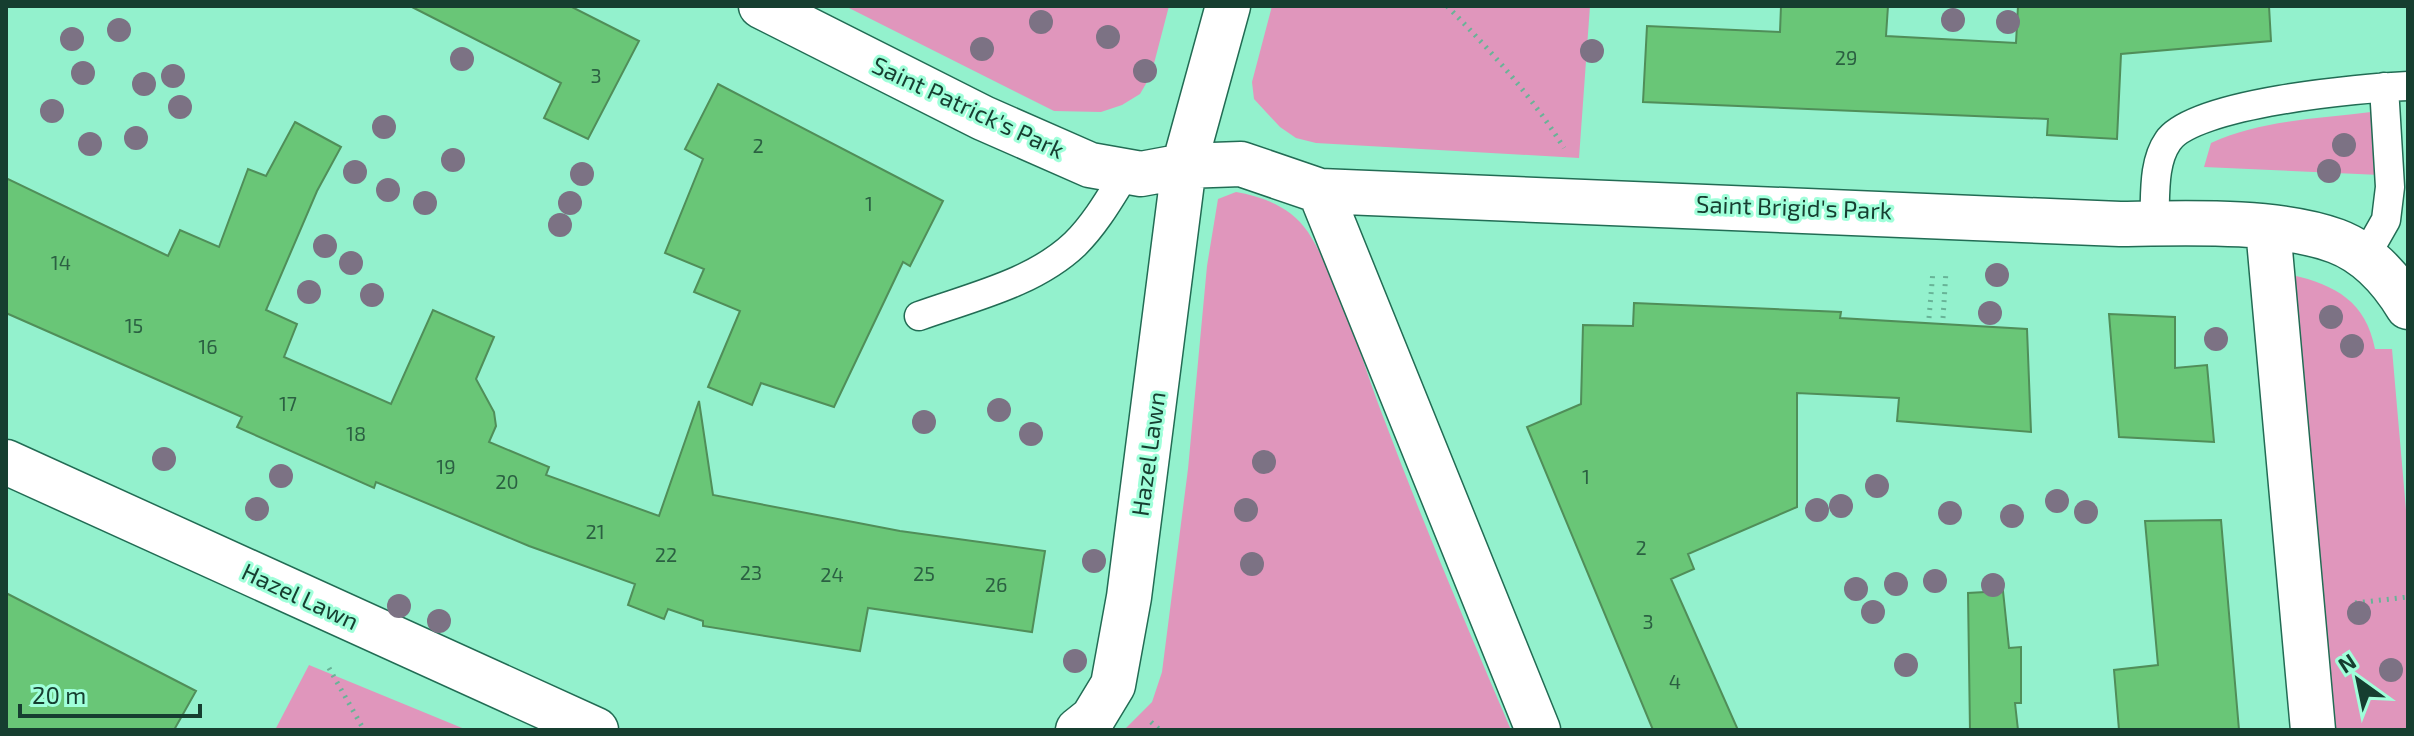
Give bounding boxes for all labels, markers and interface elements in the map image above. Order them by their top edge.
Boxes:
house number: 29 [1835,45,1857,69]
street label: Saint Patrick's Park [868,49,1069,164]
house number: 3 [590,63,602,87]
house number: 2 [752,133,764,157]
street label: Saint Brigid's Park [1695,189,1893,224]
house number: 1 [865,191,873,215]
house number: 14 [51,250,71,274]
house number: 15 [125,313,143,337]
house number: 16 [198,334,218,358]
street label: Hazel Lawn [1124,390,1171,518]
house number: 17 [279,391,297,415]
house number: 18 [346,421,366,445]
house number: 19 [436,454,456,478]
house number: 1 [1582,464,1590,488]
house number: 20 [495,469,519,493]
house number: 21 [585,519,605,543]
house number: 2 [1635,535,1647,559]
house number: 22 [655,542,677,566]
street label: Hazel Lawn [238,556,364,635]
house number: 23 [740,560,762,584]
house number: 25 [913,561,935,585]
house number: 24 [820,562,844,586]
house number: 26 [985,572,1007,596]
house number: 3 [1642,609,1654,633]
north arrow [2318,640,2398,720]
text: N [2333,647,2360,678]
scale bar [20,668,200,718]
house number: 4 [1669,669,1681,693]
text: 20 m [32,680,86,709]

